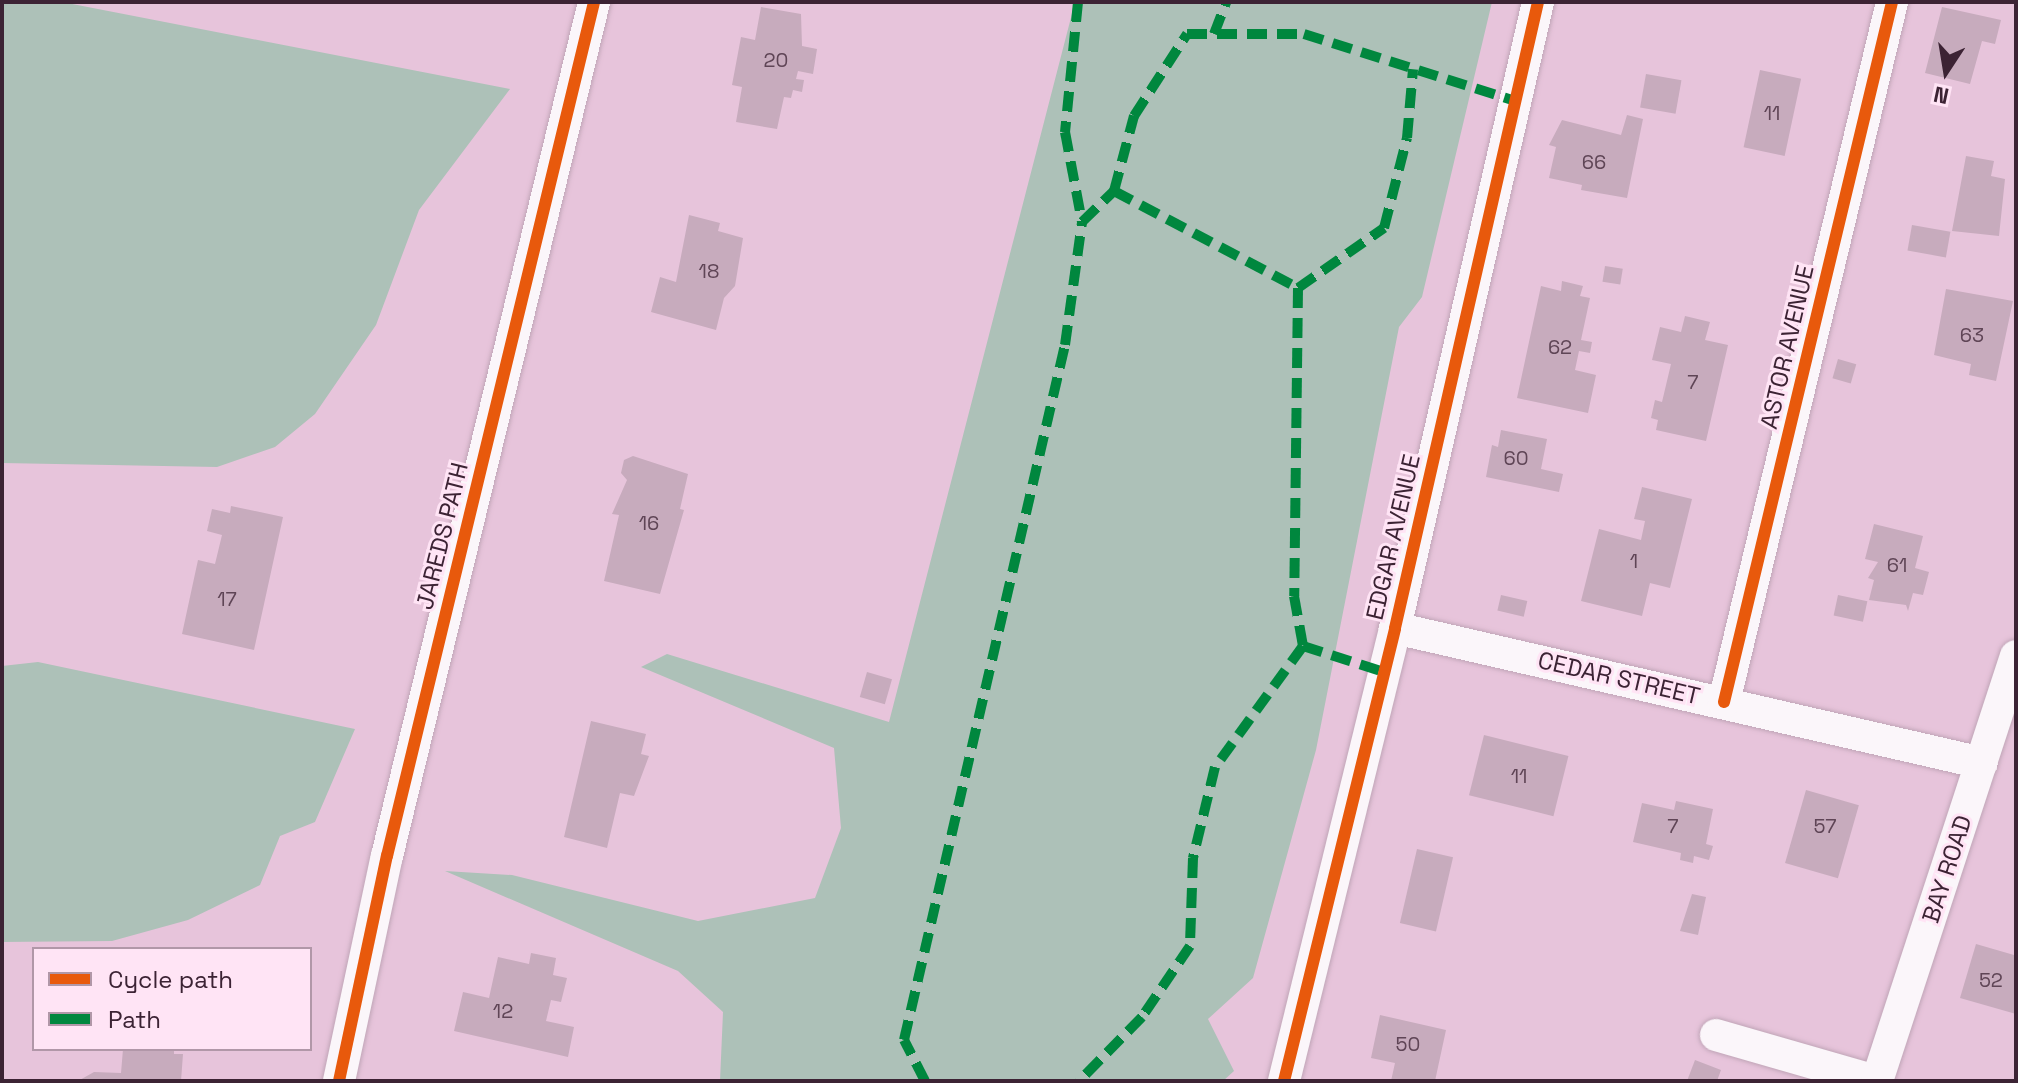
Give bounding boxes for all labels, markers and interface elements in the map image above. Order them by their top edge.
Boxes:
north arrow [1906,32,1986,112]
house number: 20 [764,48,788,72]
text: N [1931,80,1951,111]
house number: 11 [1764,101,1780,125]
house number: 66 [1582,150,1606,174]
house number: 18 [699,259,719,283]
street label: ASTOR AVENUE [1754,262,1820,432]
house number: 63 [1960,323,1984,347]
house number: 62 [1548,335,1572,359]
house number: 7 [1687,370,1699,394]
house number: 60 [1503,446,1529,470]
street label: EDGAR AVENUE [1360,451,1426,623]
street label: JAREDS PATH [410,460,474,612]
house number: 16 [639,511,659,535]
house number: 1 [1630,549,1638,573]
house number: 61 [1887,553,1907,577]
house number: 17 [217,587,237,611]
street label: CEDAR STREET [1535,645,1703,711]
house number: 11 [1511,764,1527,788]
street label: BAY ROAD [1916,811,1978,927]
house number: 7 [1667,814,1679,838]
house number: 57 [1813,814,1837,838]
legend [32,947,312,1051]
text: Cycle path [108,964,233,995]
house number: 52 [1979,968,2003,992]
house number: 12 [493,999,513,1023]
text: Path [108,1004,161,1035]
house number: 50 [1396,1032,1420,1056]

